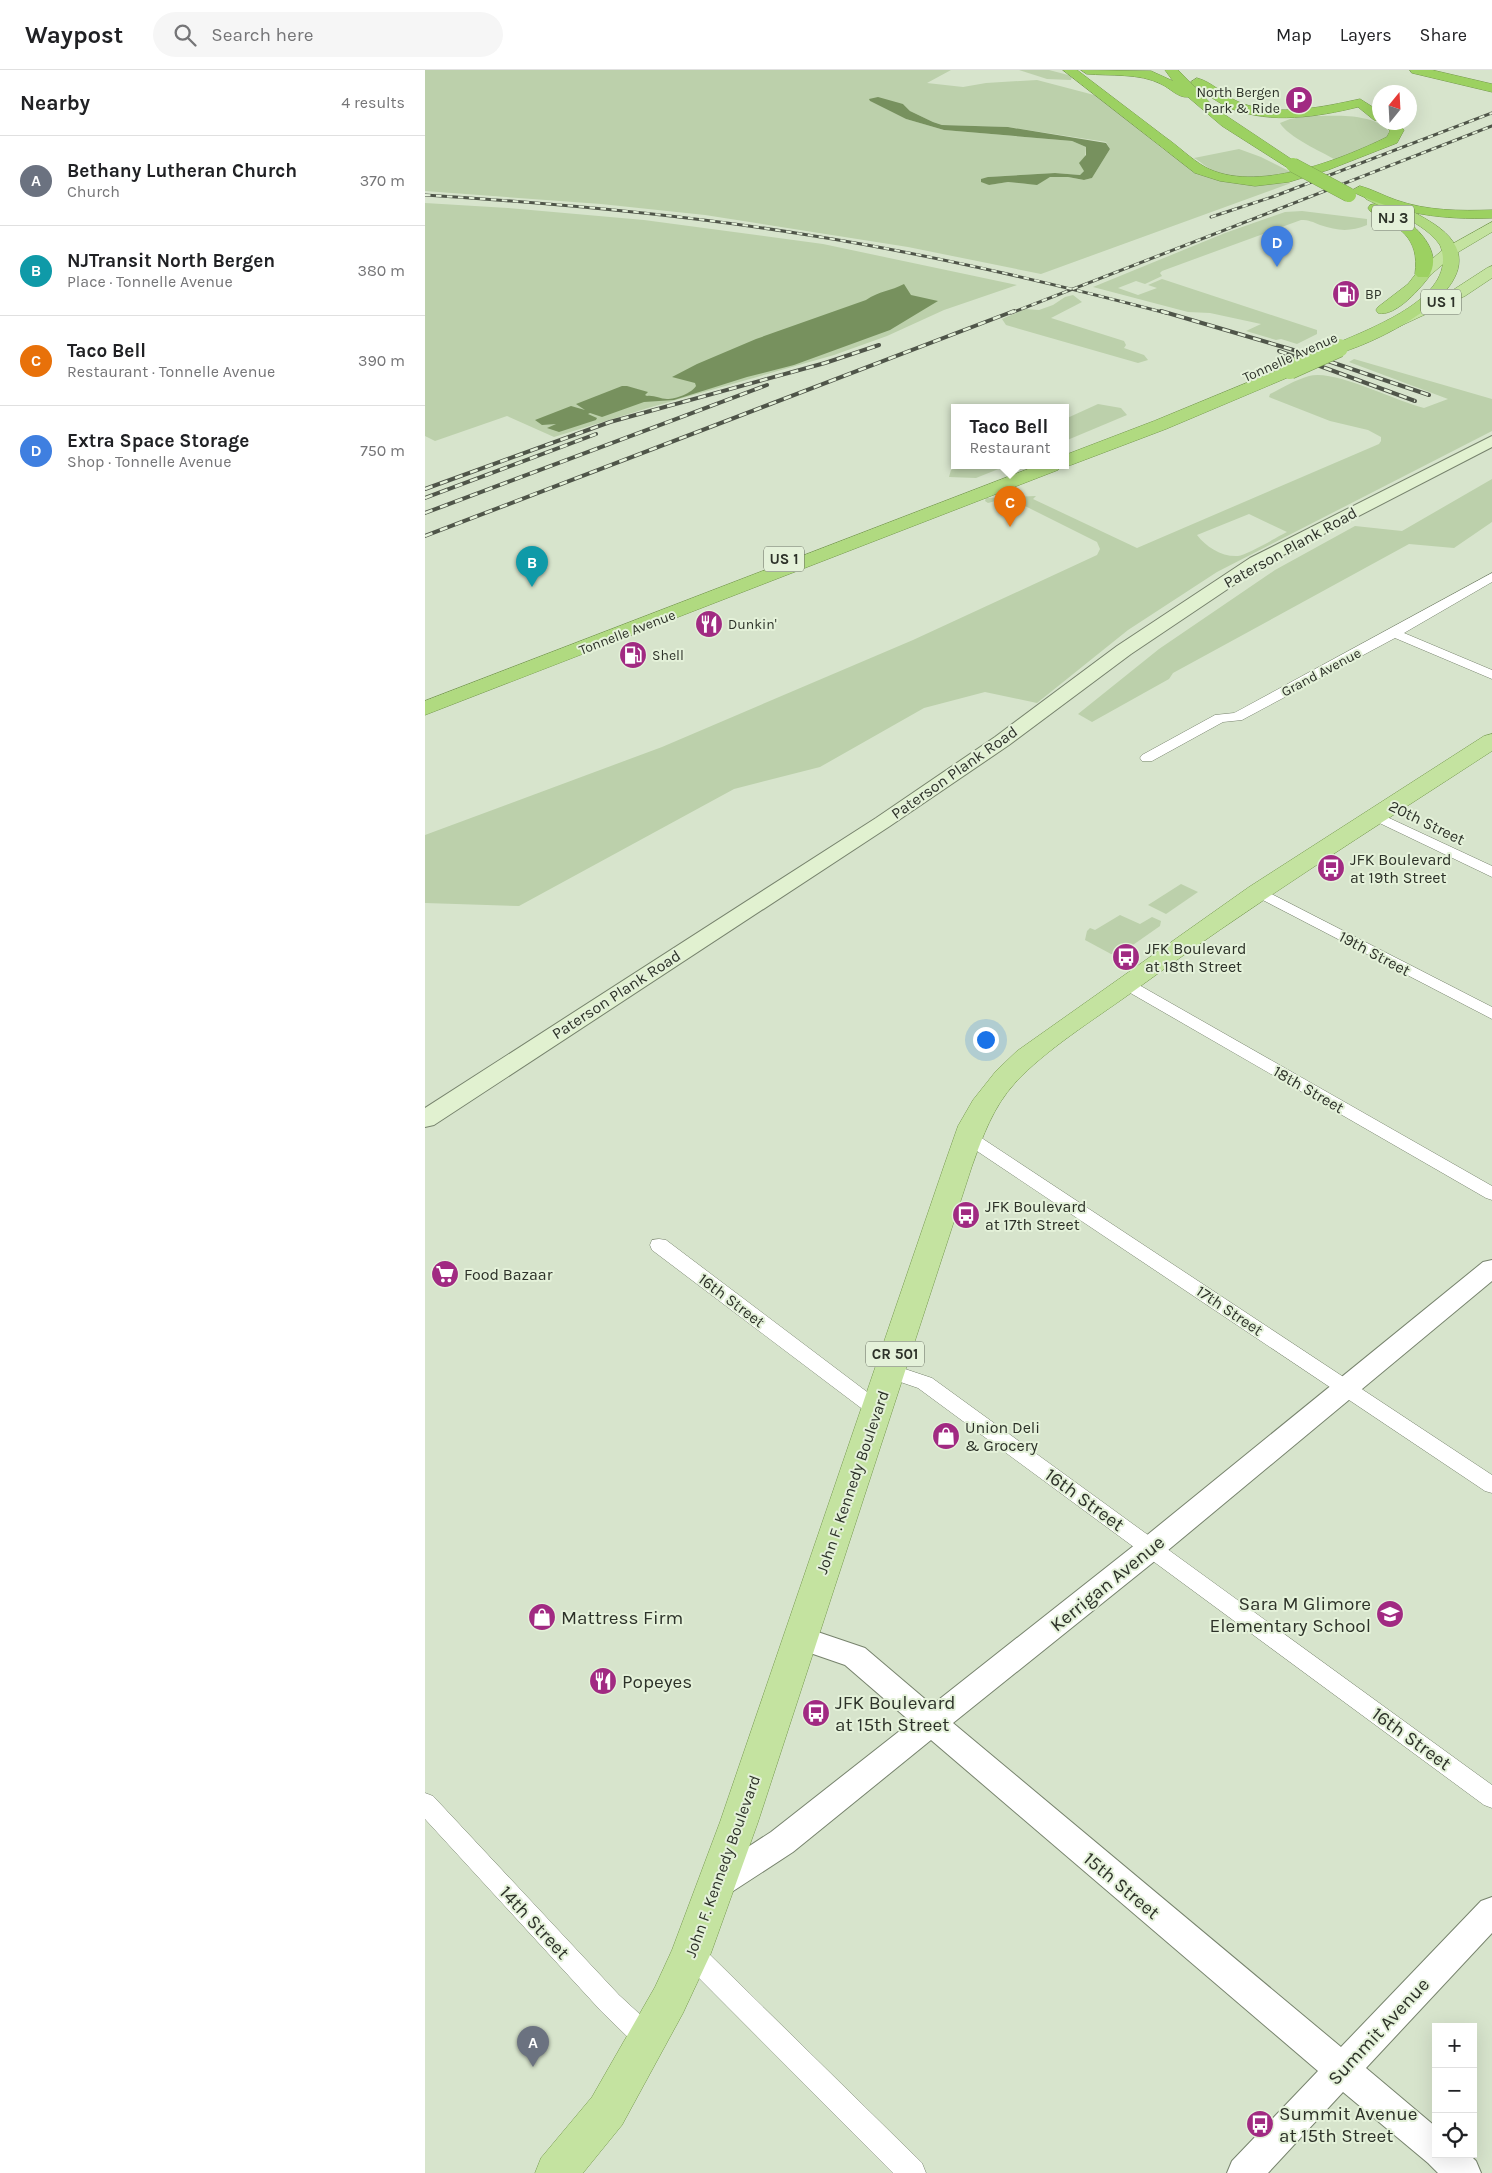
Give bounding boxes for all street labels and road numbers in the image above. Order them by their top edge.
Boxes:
road number: NJ 3 [1372,206,1414,230]
road number: US 1 [1421,290,1461,314]
street label: Tonnelle Avenue [1240,329,1340,386]
street label: Paterson Plank Road [1220,503,1360,592]
road number: US 1 [764,546,804,572]
street label: Tonnelle Avenue [576,606,678,659]
street label: Grand Avenue [1278,644,1364,701]
street label: Paterson Plank Road [888,722,1021,823]
street label: 20th Street [1386,796,1468,849]
street label: 19th Street [1336,927,1414,980]
street label: Paterson Plank Road [548,946,684,1043]
street label: 18th Street [1270,1062,1347,1117]
street label: 16th Street [695,1269,769,1331]
street label: 17th Street [1193,1281,1267,1340]
road number: CR 501 [866,1342,924,1366]
street label: John F. Kennedy Boulevard [812,1388,893,1576]
street label: 16th Street [1041,1464,1128,1536]
street label: Kerrigan Avenue [1046,1531,1169,1637]
street label: 16th Street [1368,1703,1455,1775]
street label: John F. Kennedy Boulevard [681,1772,764,1960]
street label: 15th Street [1079,1848,1164,1924]
street label: 14th Street [495,1881,574,1964]
street label: Summit Avenue [1323,1974,1434,2090]

